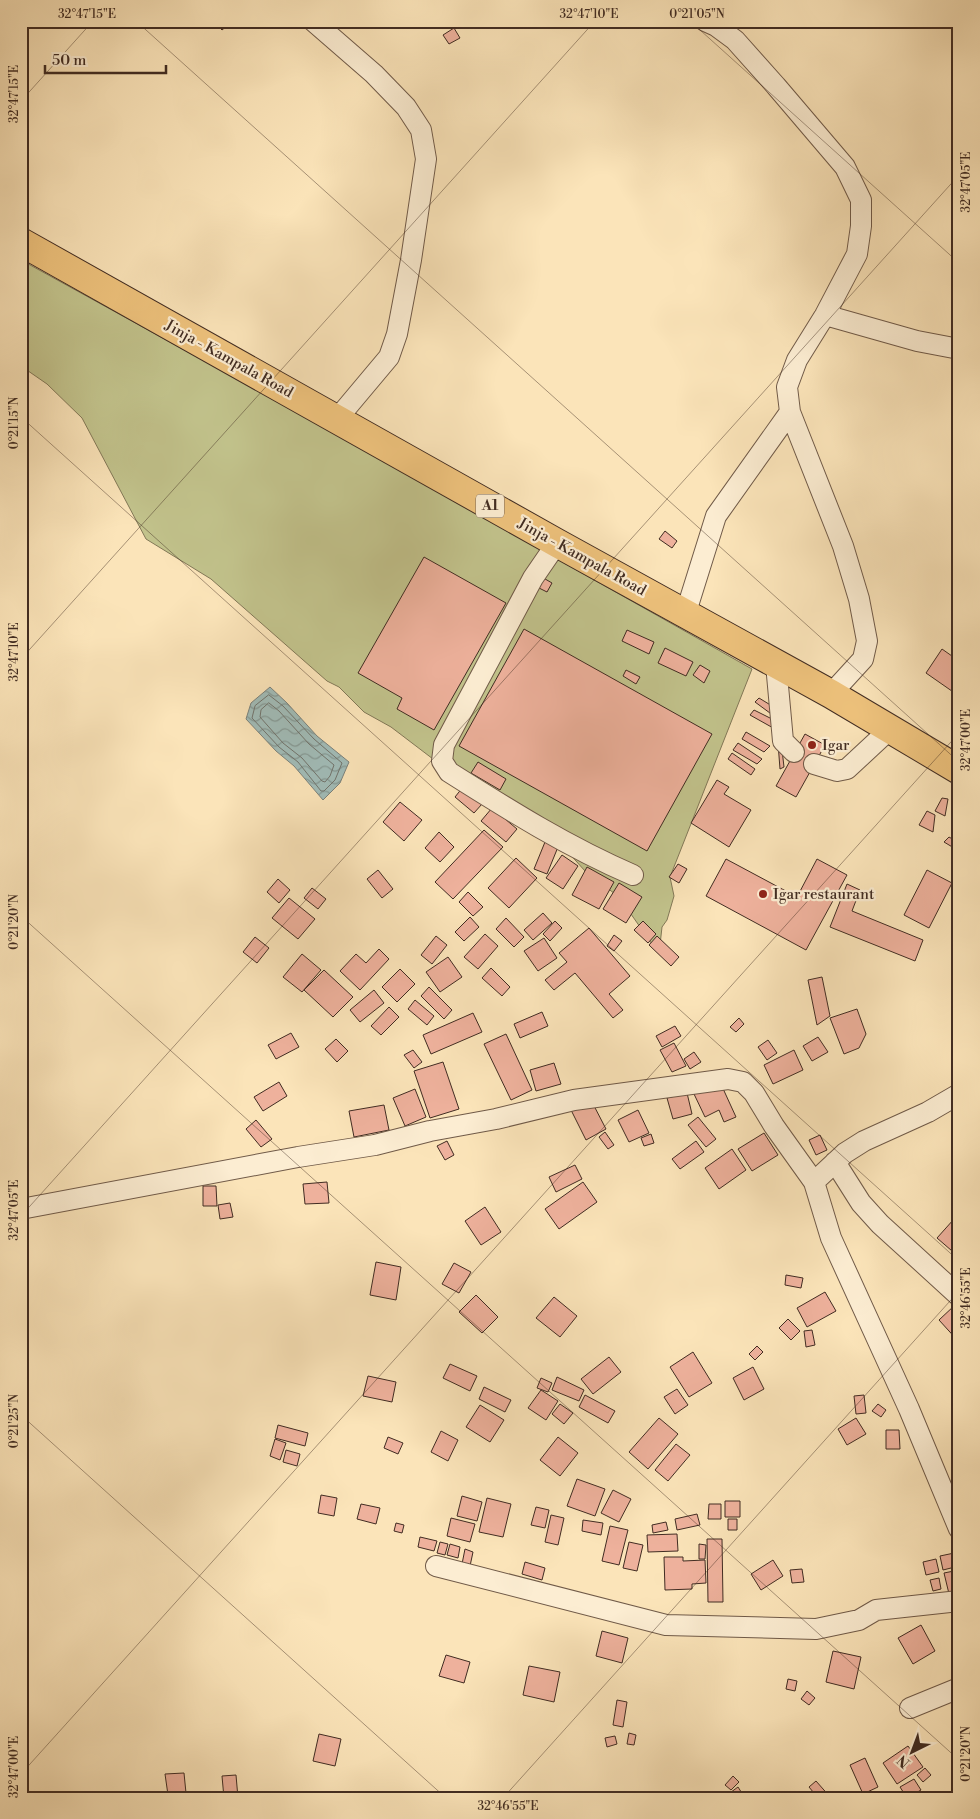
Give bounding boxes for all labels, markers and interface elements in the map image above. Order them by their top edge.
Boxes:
text: 32°47'15"E [58,7,116,22]
text: 32°47'10"E [560,7,619,22]
text: 0°21'05"N [669,7,725,22]
scale bar [45,42,166,74]
text: 50 m [52,51,86,70]
text: 32°47'15"E [7,65,22,123]
text: 32°47'05"E [959,152,974,212]
street label: Jinja - Kampala Road [161,315,297,402]
text: 0°21'15"N [7,397,22,449]
road number: A1 [476,494,504,518]
street label: Jinja - Kampala Road [514,513,650,600]
text: 32°47'10"E [7,623,22,682]
text: 32°47'00"E [959,709,974,771]
place label: Igar [822,736,850,755]
marker: Igar [806,739,818,751]
place label: Igar restaurant [773,885,875,904]
marker: Igar restaurant [757,888,769,900]
text: 0°21'20"N [7,894,22,950]
text: 32°47'05"E [7,1180,22,1240]
text: 32°46'55"E [959,1267,974,1329]
text: 0°21'25"N [7,1394,22,1448]
north arrow [888,1726,938,1776]
text: 0°21'20"N [959,1726,974,1782]
text: 32°47'00"E [7,1736,22,1798]
text: N [894,1751,914,1771]
text: 32°46'55"E [477,1799,539,1814]

